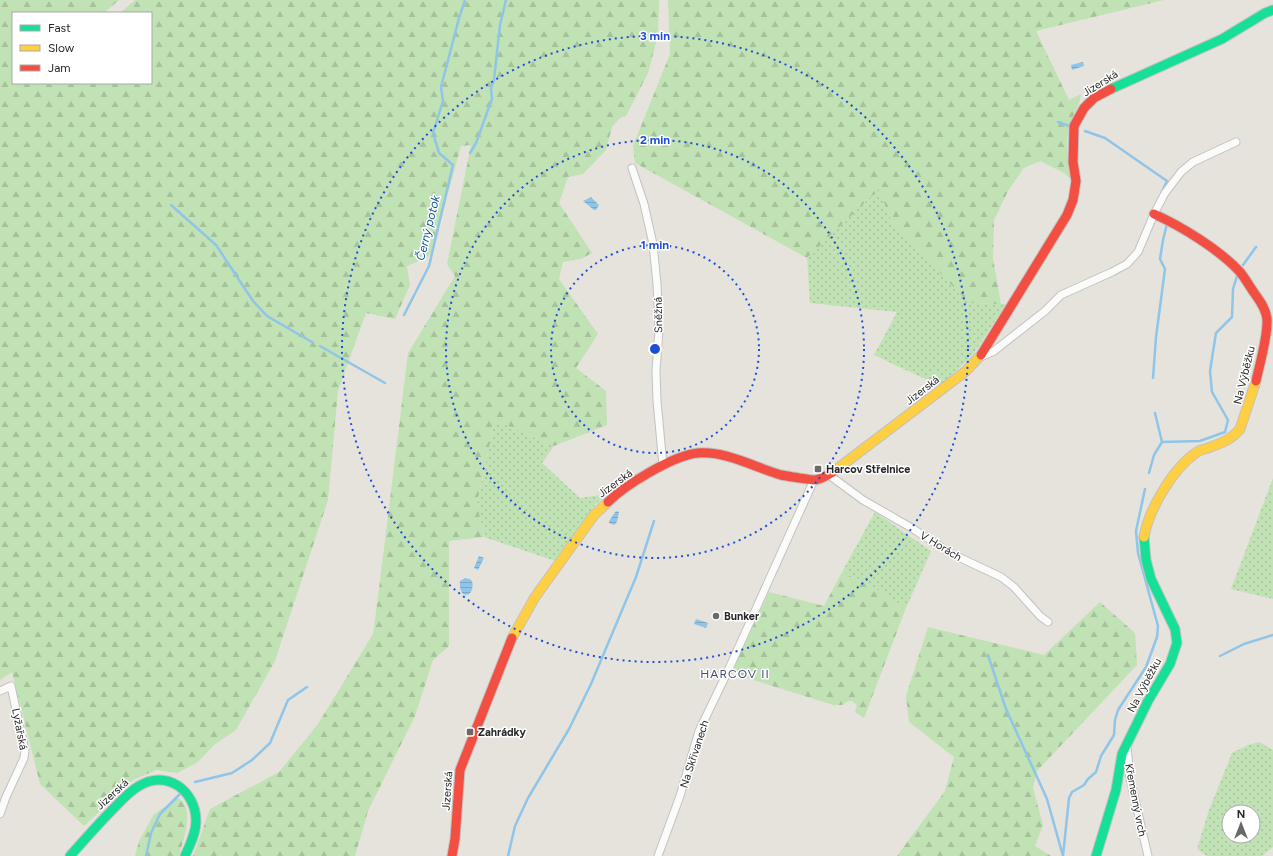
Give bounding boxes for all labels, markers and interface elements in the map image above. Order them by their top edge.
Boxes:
legend [12,12,152,84]
text: Fast [48,21,71,35]
text: 3 min [640,29,670,43]
text: Slow [48,41,75,55]
text: Jam [48,61,71,75]
street label: Jizerská [1080,67,1120,99]
text: 2 min [640,133,670,147]
water label: Černý potok [413,193,443,262]
text: 1 min [641,238,669,252]
street label: Sněžná [652,297,665,333]
centre of rings [648,342,662,356]
street label: Na Výběžku [1231,345,1258,406]
street label: Jizerská [903,373,942,408]
place label: Harcov Střelnice [826,463,910,476]
marker: Harcov Střelnice [813,464,823,474]
street label: Jizerská [596,467,635,500]
street label: V Horách [918,529,964,564]
place label: Bunker [724,610,760,623]
marker: Bunker [711,611,721,621]
street label: Na Výběžku [1125,656,1164,715]
district label: HARCOV II [700,667,770,681]
street label: Lyžařská [9,707,30,751]
street label: Na Skřivanech [677,719,712,790]
place label: Zahrádky [478,726,527,739]
marker: Zahrádky [465,727,475,737]
street label: Křemenný vrch [1122,763,1149,838]
street label: Jizerská [440,771,455,811]
street label: Jizerská [94,776,131,813]
north arrow [1221,804,1261,844]
text: N [1237,808,1245,821]

